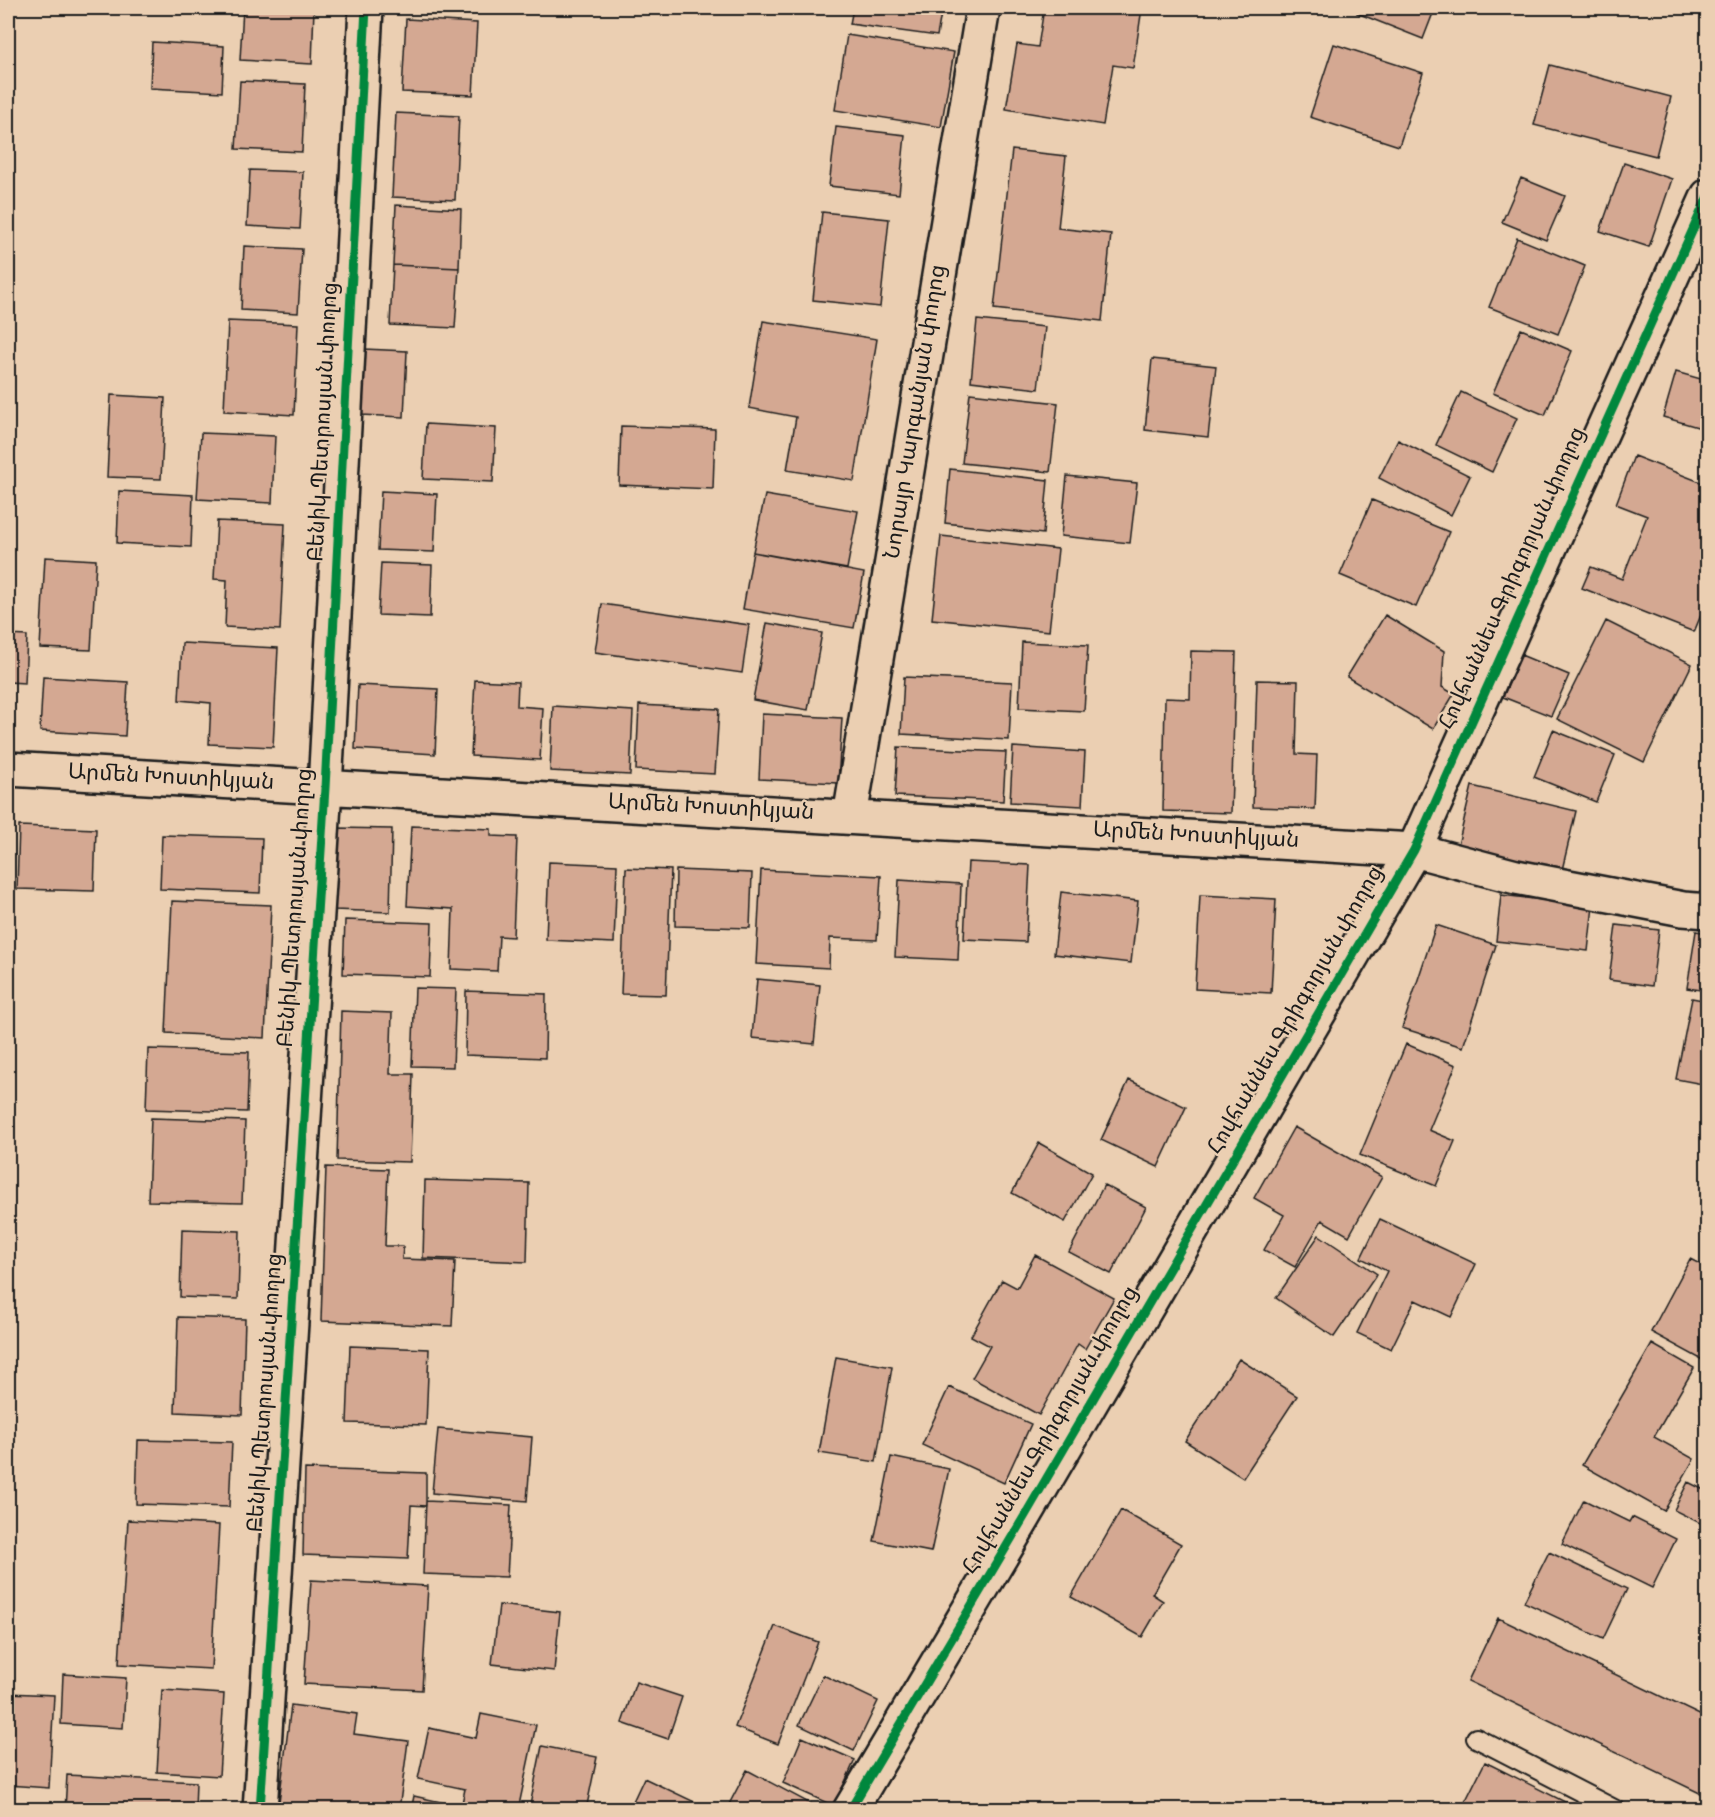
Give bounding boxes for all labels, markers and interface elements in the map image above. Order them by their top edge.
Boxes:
street label: Նորայր Կարգանյան փողոց [878,263,956,561]
street label: Բենիկ Պետրոսյան փողոց [302,281,348,563]
street label: Հովհաննես Գրիգորյան փողոց [1433,423,1595,735]
street label: Արմեն Խոստիկյան [67,758,275,800]
street label: Բենիկ Պետրոսյան փողոց [272,767,322,1049]
street label: Արմեն Խոստիկյան [607,788,815,830]
street label: Արմեն Խոստիկյան [1092,816,1300,858]
street label: Հովհաննես Գրիգորյան փողոց [1201,861,1393,1161]
street label: Բենիկ Պետրոսյան փողոց [242,1252,292,1534]
street label: Հովհաննես Գրիգորյան փողոց [956,1281,1148,1581]

